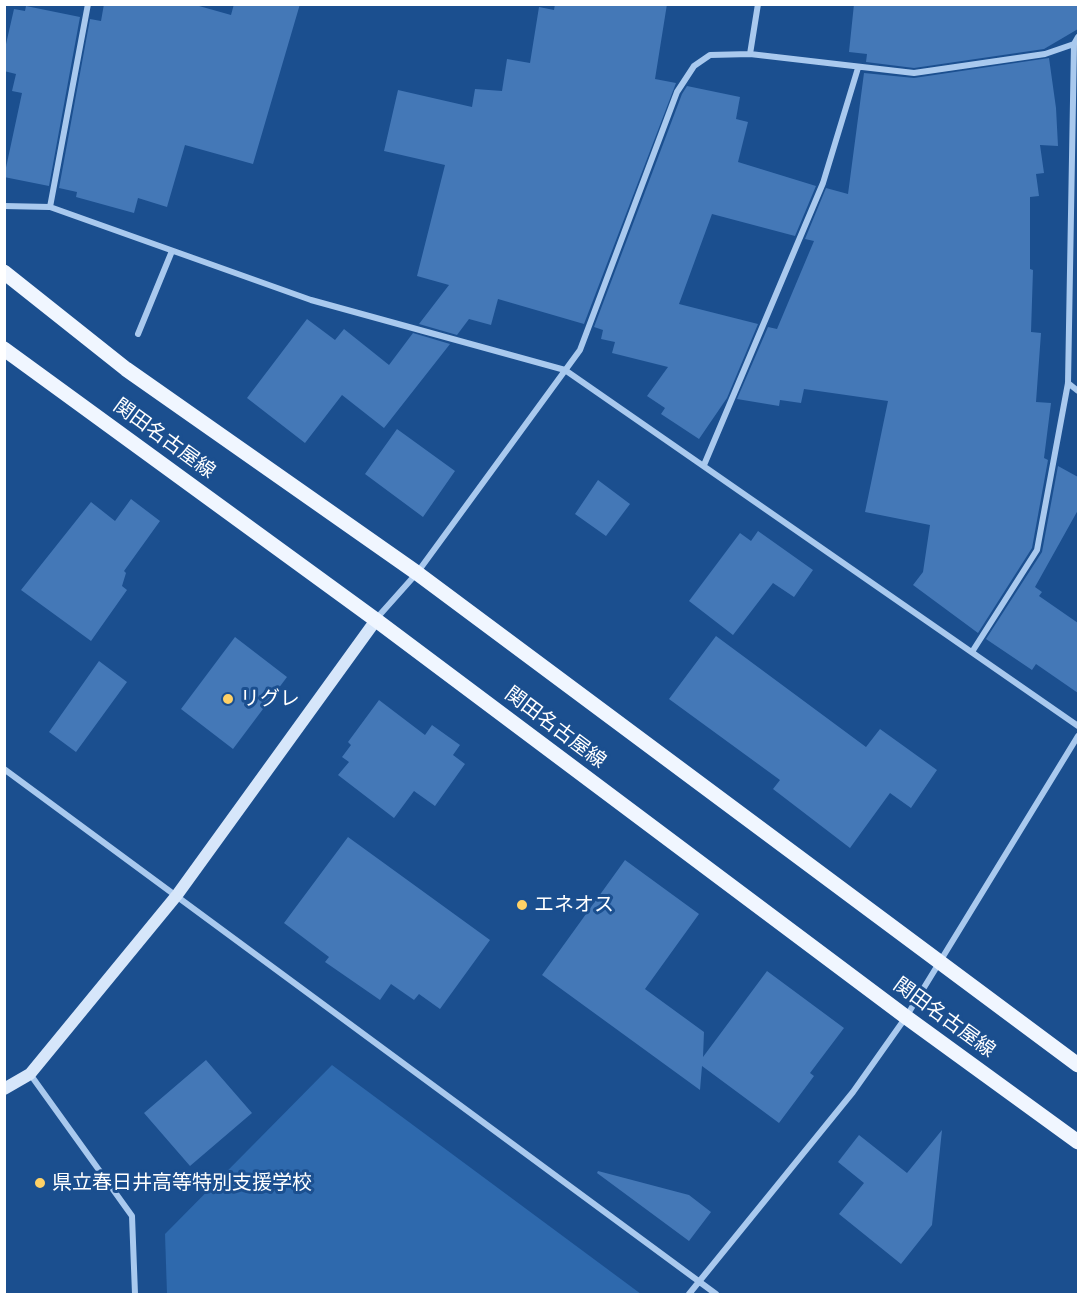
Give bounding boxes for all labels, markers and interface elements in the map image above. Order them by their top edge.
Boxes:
street label: 関田名古屋線 [108,394,220,484]
street label: 関田名古屋線 [500,682,610,774]
place label: リグレ [240,687,300,711]
marker: リグレ [221,692,235,706]
place label: エネオス [534,893,614,917]
marker: エネオス [515,898,529,912]
street label: 関田名古屋線 [888,973,1000,1063]
place label: 県立春日井高等特別支援学校 [52,1171,312,1195]
marker: 県立春日井高等特別支援学校 [33,1176,47,1190]

